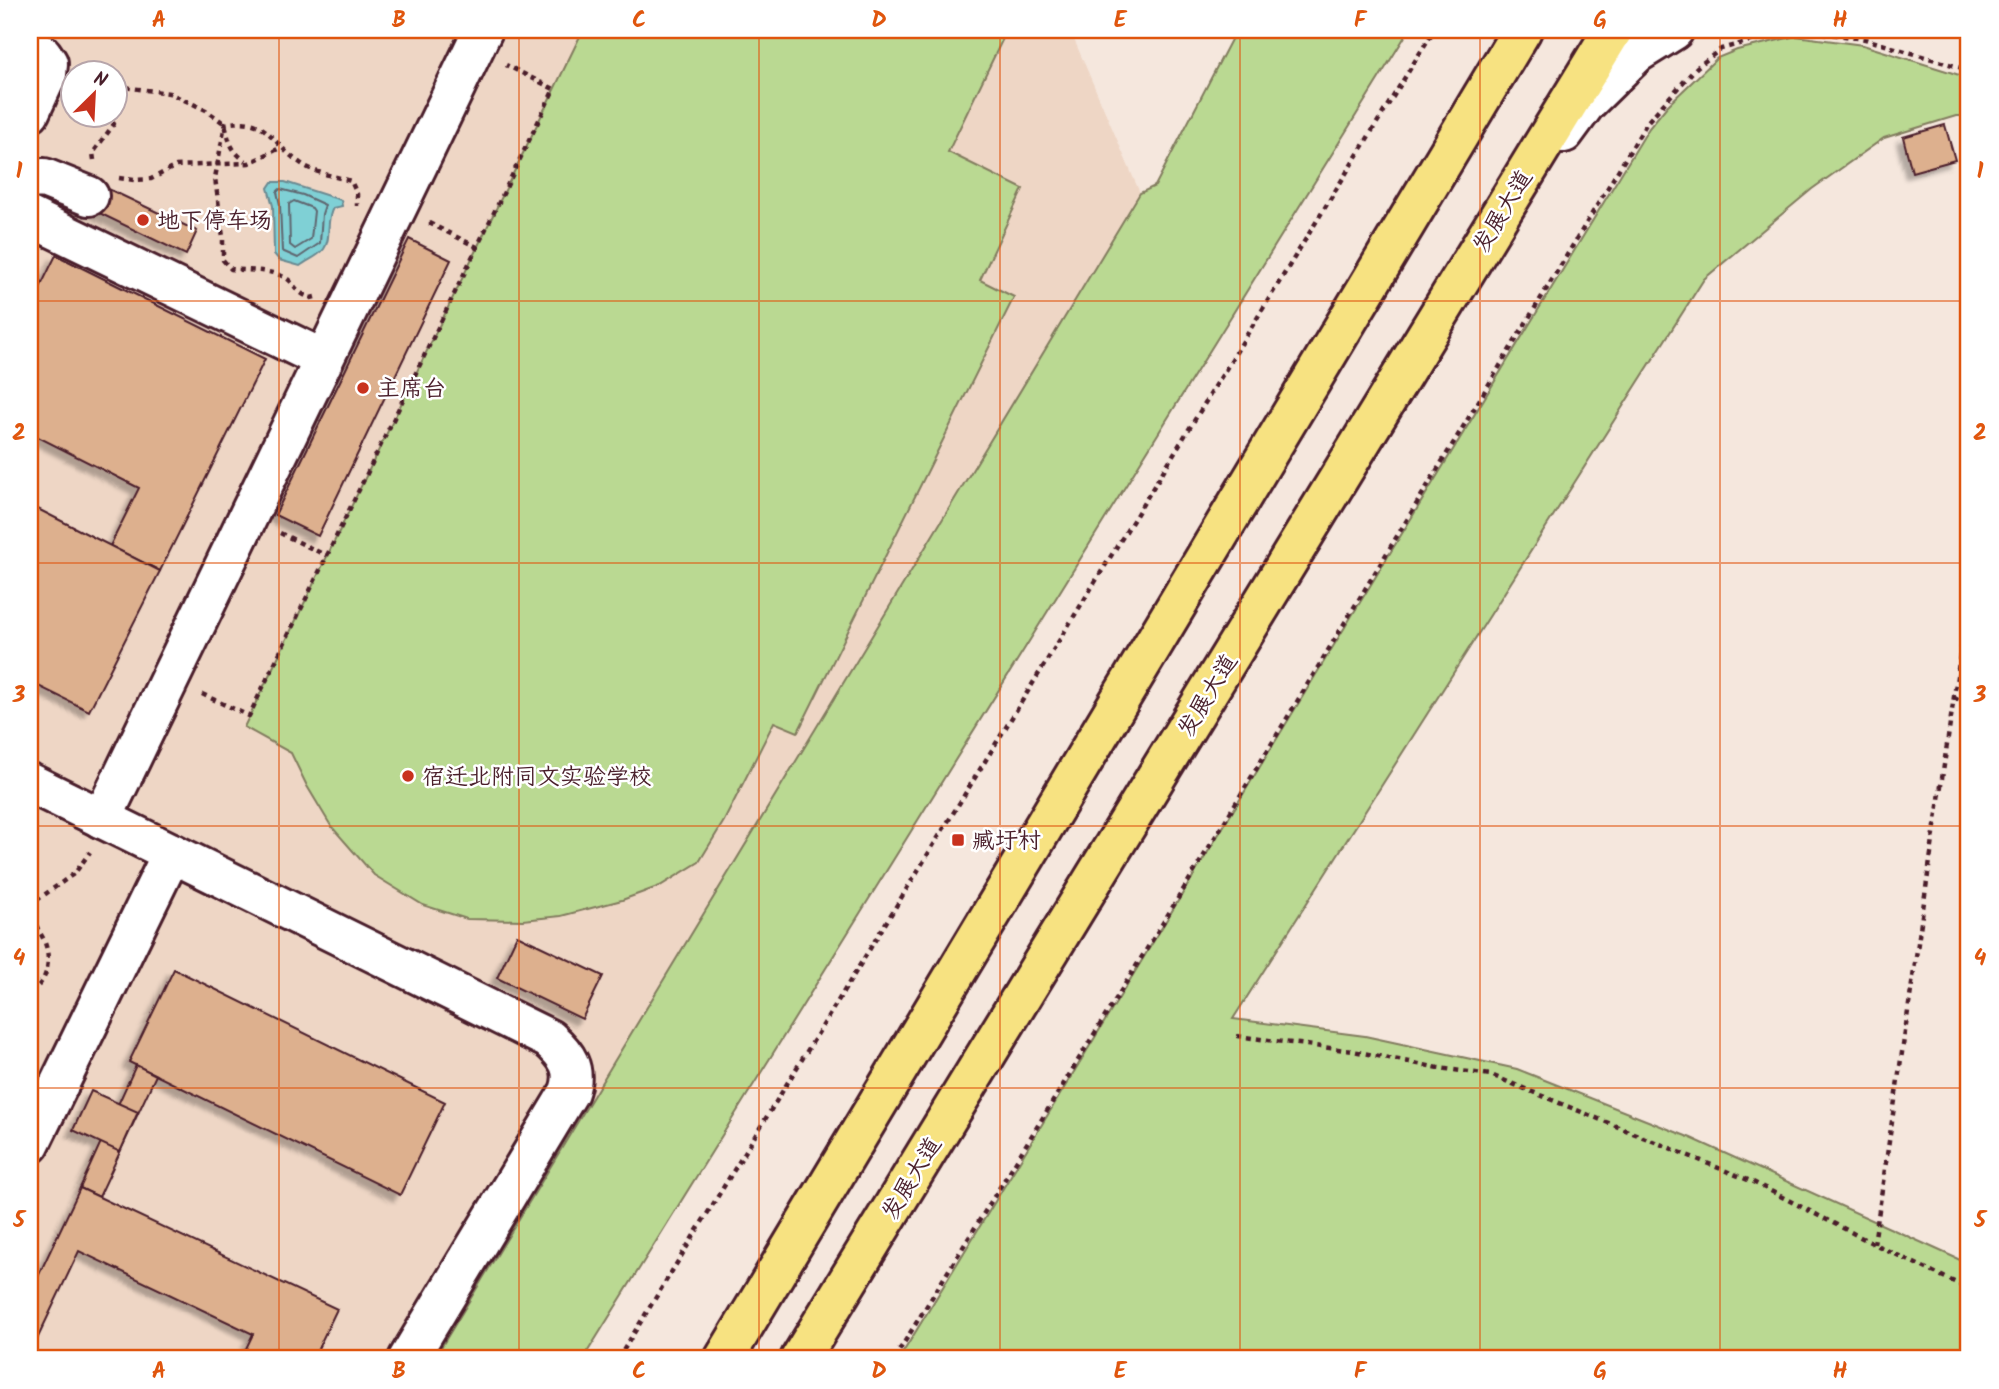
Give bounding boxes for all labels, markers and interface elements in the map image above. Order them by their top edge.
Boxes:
text: A [152,3,166,39]
text: B [392,3,406,39]
text: C [632,3,646,39]
text: D [871,3,887,39]
text: E [1114,3,1128,39]
text: F [1354,3,1368,39]
text: G [1593,3,1607,39]
text: H [1833,3,1848,39]
north arrow [60,60,130,130]
text: N [89,64,112,96]
text: 1 [16,154,23,190]
text: 1 [1977,154,1984,190]
street label: 发展大道 [1465,163,1543,261]
place label: 地下停车场 [157,204,272,240]
marker: 地下停车场 [135,212,151,228]
place label: 主席台 [377,372,446,408]
marker: 主席台 [355,380,371,396]
text: 2 [12,416,26,452]
text: 2 [1973,416,1987,452]
street label: 发展大道 [1170,647,1248,745]
text: 3 [12,678,26,714]
text: 3 [1973,678,1987,714]
place label: 宿迁北附同文实验学校 [422,760,652,796]
marker: 宿迁北附同文实验学校 [400,768,416,784]
place label: 臧圩村 [972,824,1041,860]
marker: 臧圩村 [950,832,966,848]
text: 4 [13,941,26,977]
text: 4 [1974,941,1987,977]
street label: 发展大道 [874,1130,952,1228]
text: 5 [12,1203,27,1239]
text: 5 [1973,1203,1988,1239]
text: A [152,1354,166,1389]
text: B [392,1354,406,1389]
text: C [632,1354,646,1389]
text: D [871,1354,887,1389]
text: E [1114,1354,1128,1389]
text: F [1354,1354,1368,1389]
text: G [1593,1354,1607,1389]
text: H [1833,1354,1848,1389]

